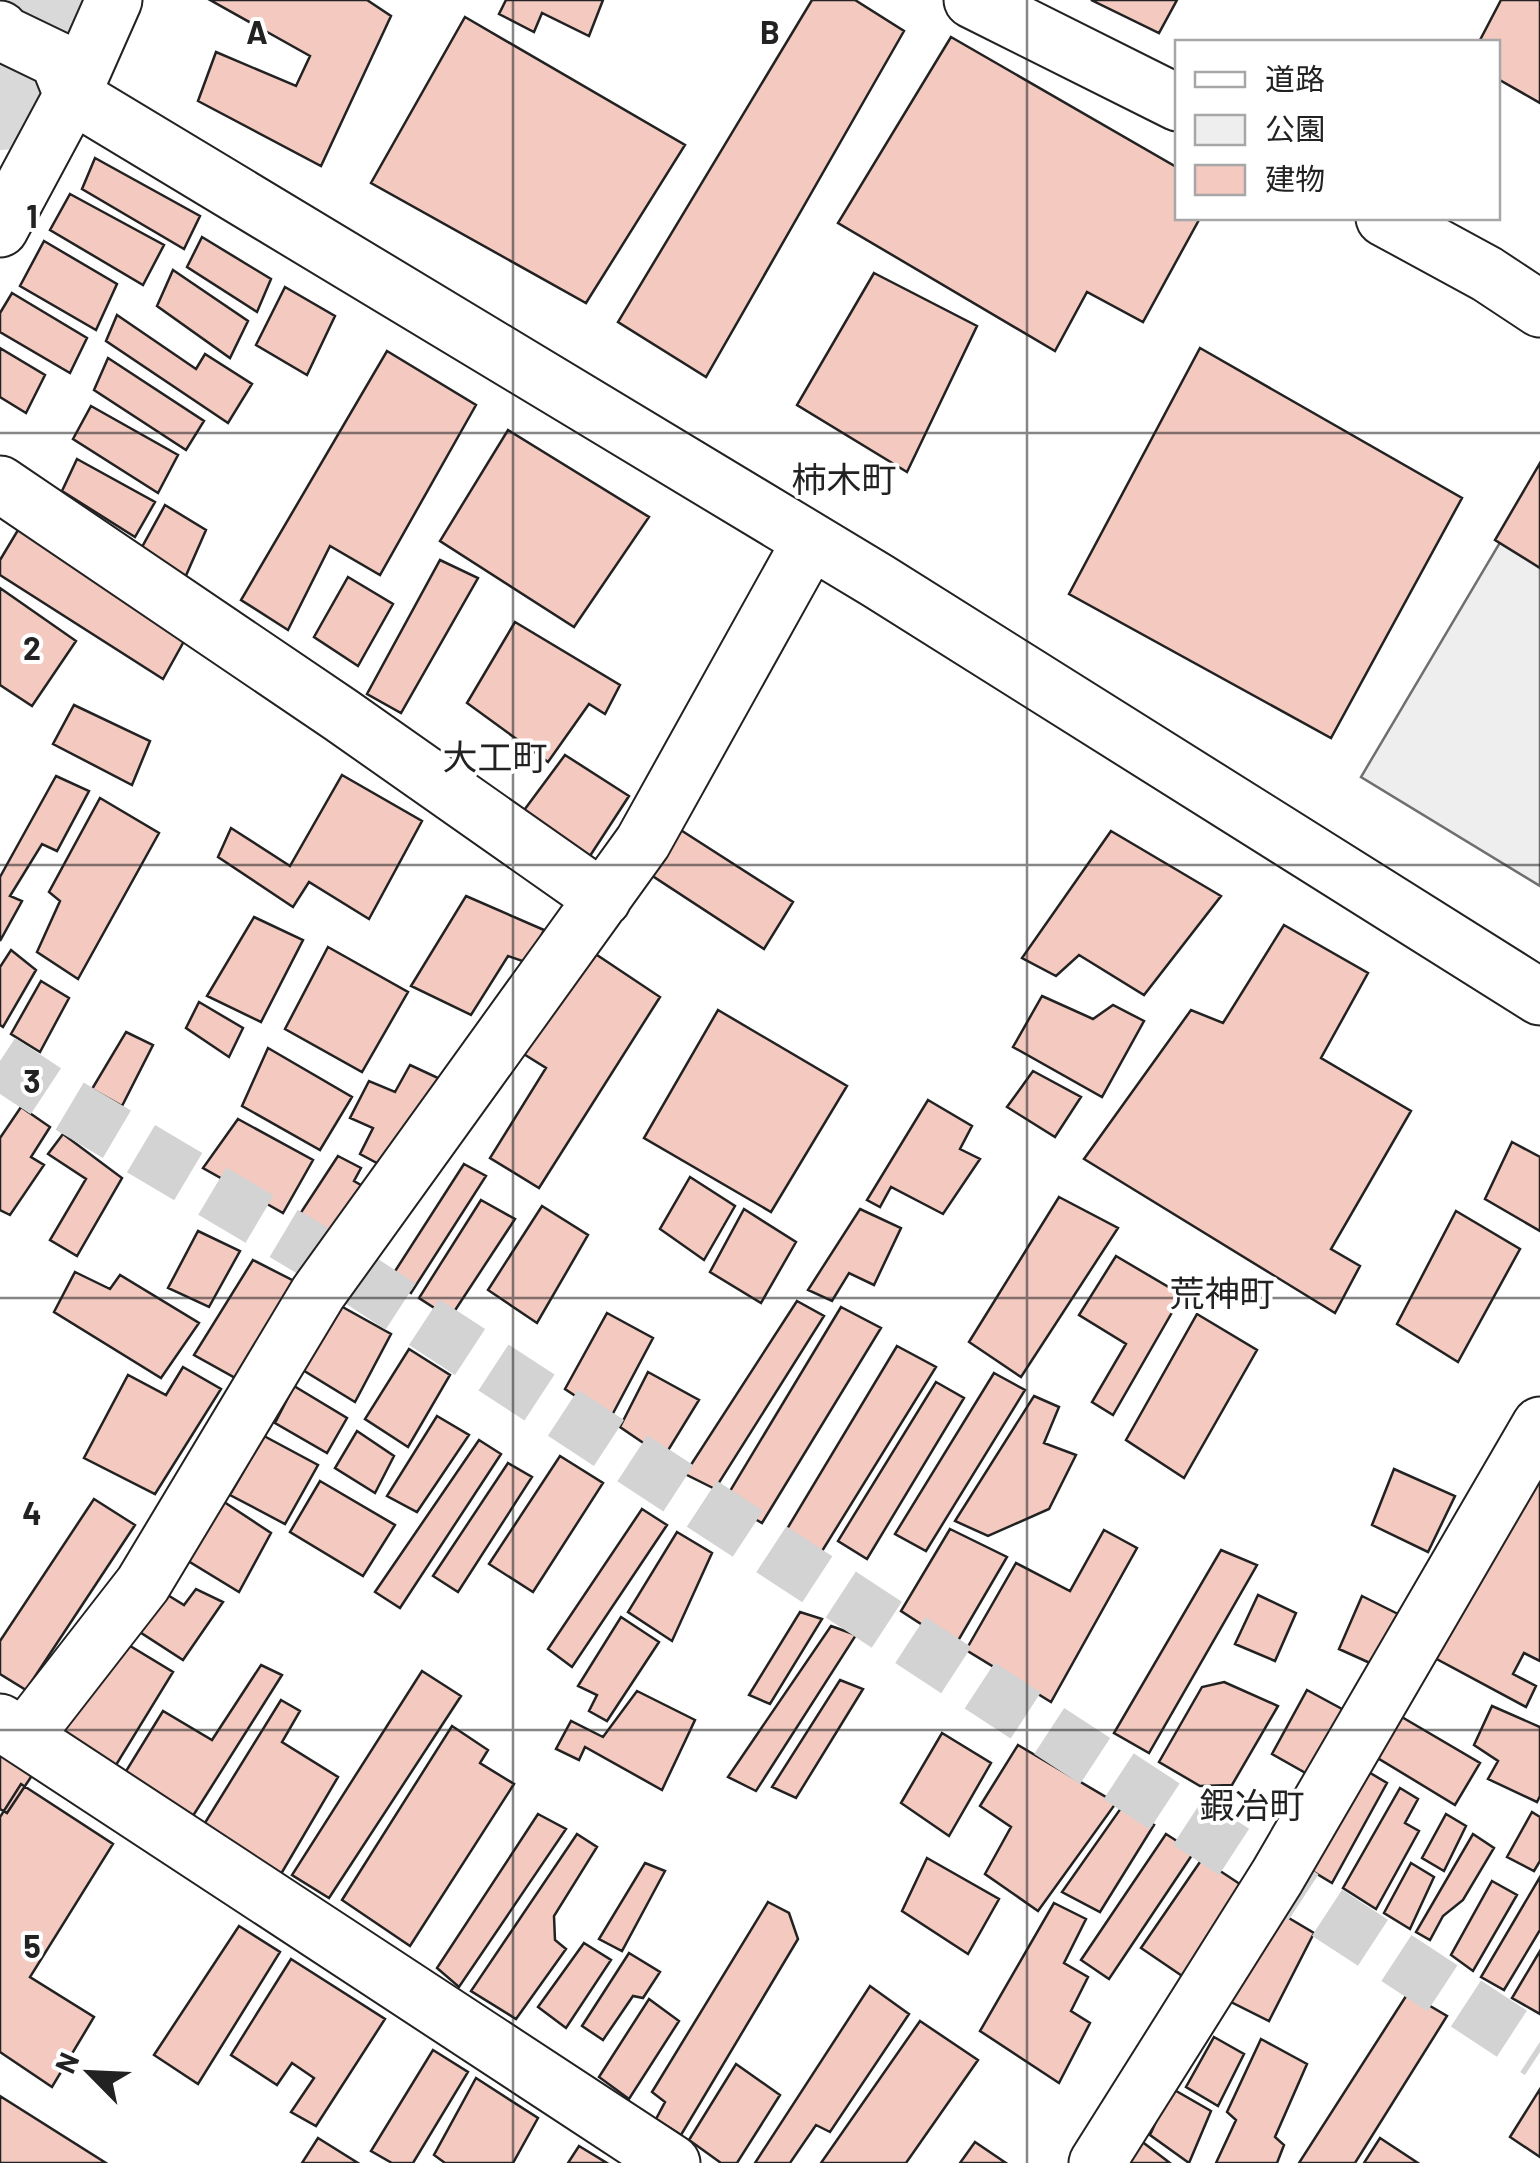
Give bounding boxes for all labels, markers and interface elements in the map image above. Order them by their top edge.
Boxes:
text: A [246,12,268,50]
text: B [760,12,780,50]
legend [1175,40,1500,220]
text: 道路 [1265,60,1325,96]
text: 公園 [1265,110,1325,146]
text: 建物 [1265,160,1325,196]
text: 1 [26,196,38,234]
district label: 柿木町 [791,457,897,499]
text: 2 [23,628,41,666]
district label: 大工町 [442,735,548,777]
text: 3 [23,1061,41,1099]
district label: 荒神町 [1169,1271,1275,1313]
text: 4 [22,1493,42,1531]
district label: 鍜冶町 [1199,1783,1305,1825]
text: 5 [23,1926,41,1964]
north arrow [40,2023,140,2123]
text: N [47,2047,86,2078]

